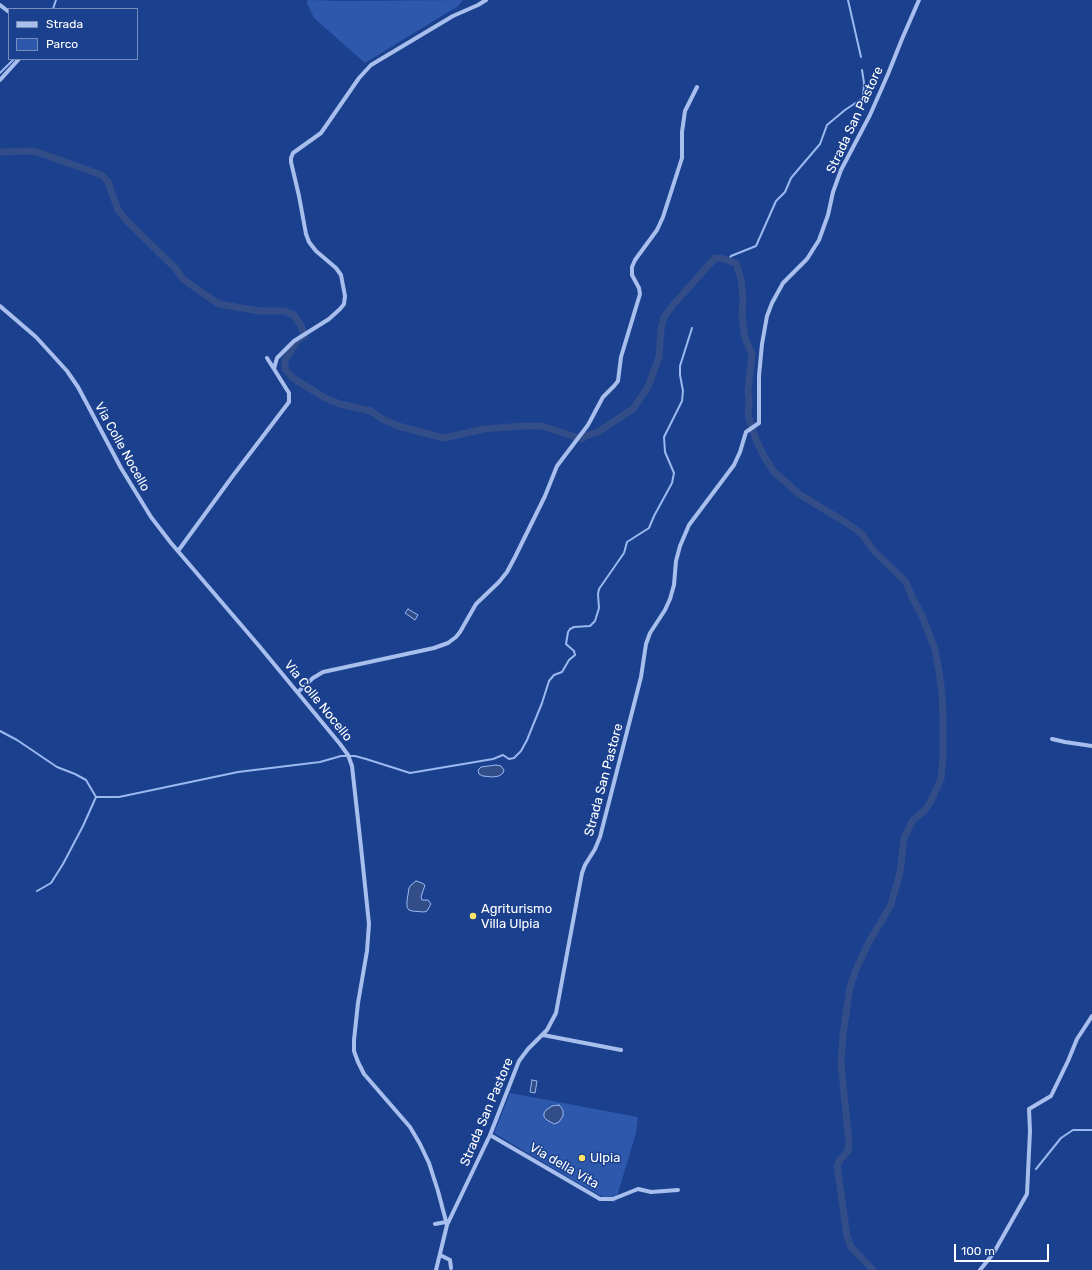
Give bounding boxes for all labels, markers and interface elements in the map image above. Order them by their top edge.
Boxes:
legend [8,8,138,60]
text: Strada [46,17,83,31]
text: Parco [46,37,78,51]
street label: Strada San Pastore [823,64,887,176]
street label: Via Colle Nocello [91,400,153,494]
street label: Via Colle Nocello [281,657,355,745]
street label: Strada San Pastore [581,722,627,838]
place label: Agriturismo Villa Ulpia [481,901,552,932]
marker: Agriturismo Villa Ulpia [468,911,478,921]
street label: Strada San Pastore [457,1055,517,1169]
street label: Via della Vita [527,1140,601,1192]
place label: Ulpia [590,1150,620,1166]
marker: Ulpia [577,1153,587,1163]
scale bar [956,1236,1051,1262]
text: 100 m [961,1244,995,1258]

